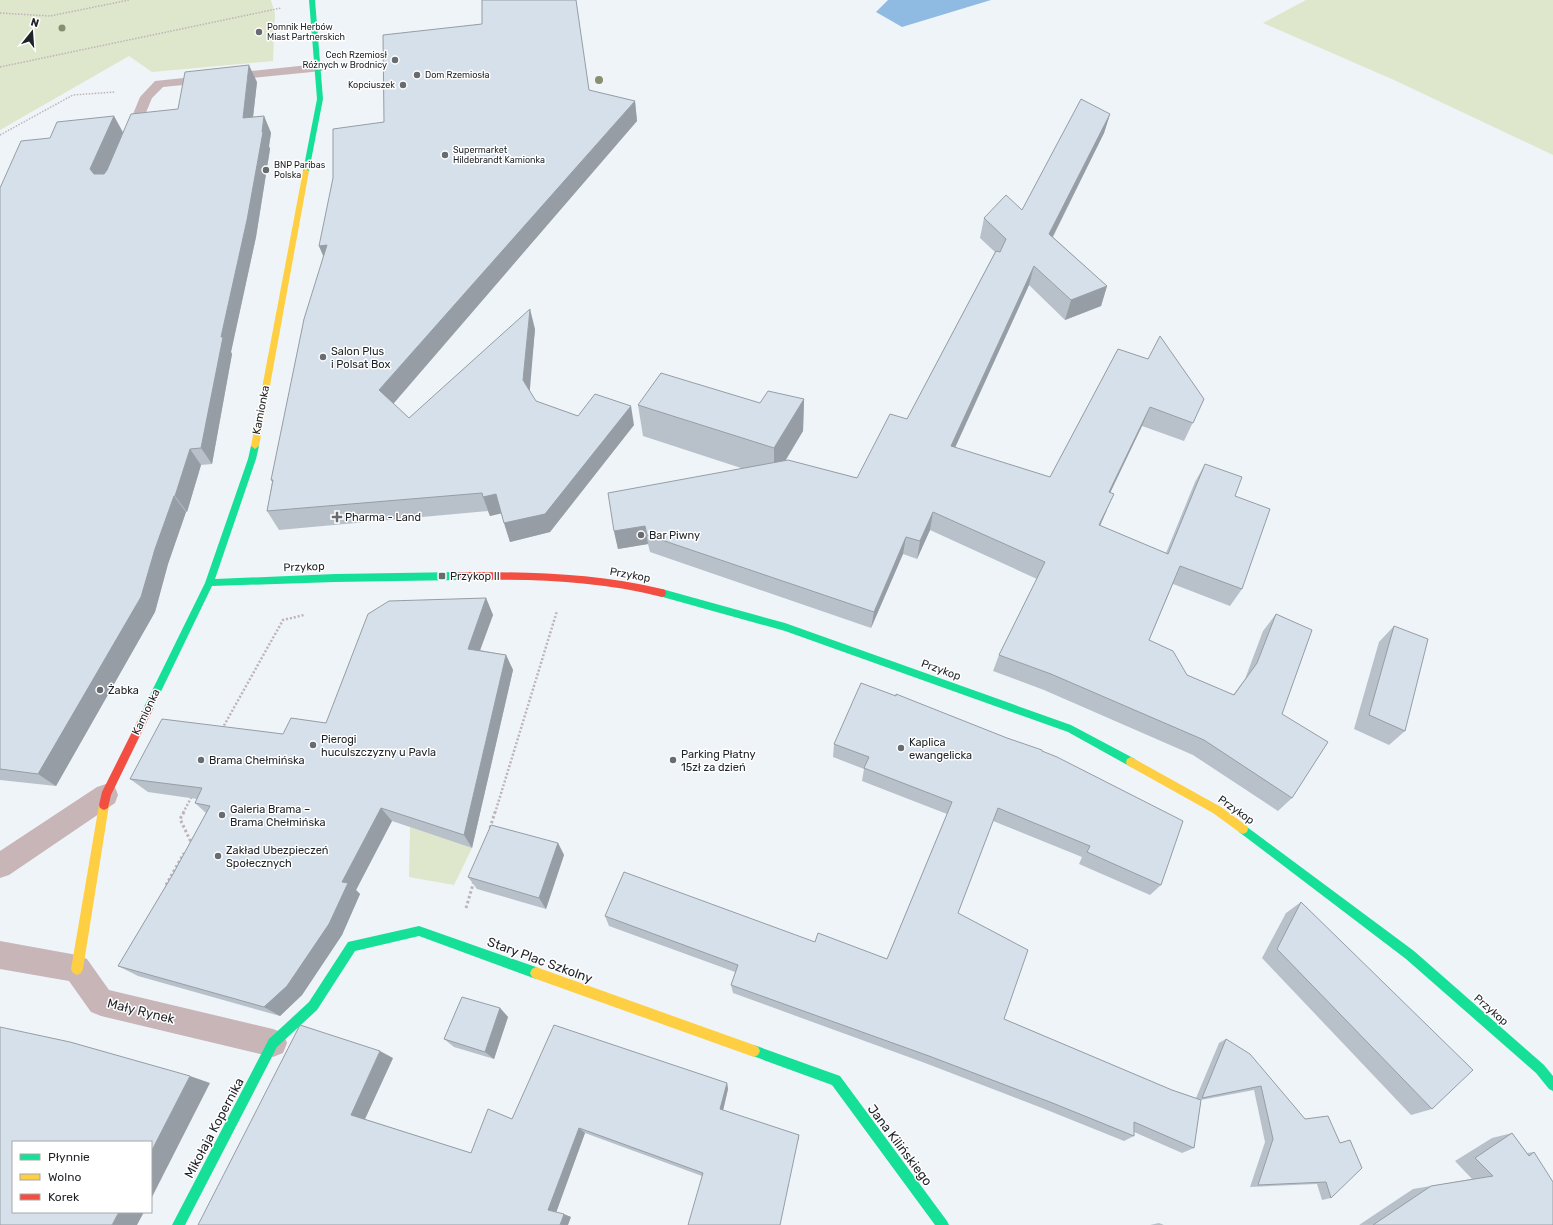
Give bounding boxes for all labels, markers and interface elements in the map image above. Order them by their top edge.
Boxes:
north arrow [12,12,52,52]
text: N [29,16,41,30]
place label: Pomnik Herbów Miast Partnerskich [267,22,345,42]
marker: Pomnik Herbów Miast Partnerskich [254,27,264,37]
place label: Cech Rzemiosł Różnych w Brodnicy [302,50,388,70]
marker: Cech Rzemiosł Różnych w Brodnicy [390,55,400,65]
marker: Dom Rzemiosła [412,70,422,80]
place label: Dom Rzemiosła [425,70,489,80]
place label: Kopciuszek [348,80,395,90]
marker: Kopciuszek [398,80,408,90]
place label: Supermarket Hildebrandt Kamionka [453,145,545,165]
marker: Supermarket Hildebrandt Kamionka [440,150,450,160]
place label: BNP Paribas Polska [274,160,326,180]
marker: BNP Paribas Polska [261,165,271,175]
place label: Salon Plus i Polsat Box [331,345,390,371]
marker: Salon Plus i Polsat Box [318,352,328,362]
street label: Kamionka [250,384,272,436]
place label: Pharma - Land [345,511,421,524]
marker: Pharma - Land [332,512,342,522]
place label: Bar Piwny [649,529,700,542]
marker: Bar Piwny [636,530,646,540]
street label: Przykop [283,560,325,574]
street label: Przykop [609,565,651,585]
place label: Przykop II [450,570,500,583]
marker: Przykop II [437,571,447,581]
street label: Przykop [919,657,963,683]
place label: Żabka [108,683,139,697]
marker: Żabka [95,685,105,695]
street label: Kamionka [129,687,163,737]
place label: Pierogi huculszczyzny u Pavla [321,733,436,759]
place label: Kaplica ewangelicka [909,736,972,762]
marker: Pierogi huculszczyzny u Pavla [308,740,318,750]
marker: Kaplica ewangelicka [896,743,906,753]
place label: Parking Płatny 15zł za dzień [681,748,755,774]
place label: Brama Chełmińska [209,754,305,767]
marker: Brama Chełmińska [196,755,206,765]
marker: Parking Płatny 15zł za dzień [668,755,678,765]
street label: Przykop [1215,793,1257,827]
place label: Galeria Brama – Brama Chełmińska [230,803,326,829]
marker: Galeria Brama – Brama Chełmińska [217,810,227,820]
place label: Zakład Ubezpieczeń Społecznych [226,844,329,870]
marker: Zakład Ubezpieczeń Społecznych [213,851,223,861]
street label: Stary Plac Szkolny [485,934,595,986]
street label: Przykop [1471,992,1511,1028]
street label: Mały Rynek [106,995,176,1027]
street label: Mikołaja Kopernika [181,1075,247,1181]
street label: Jana Kilińskiego [864,1101,935,1189]
legend [12,1141,152,1213]
text: Płynnie [48,1150,90,1164]
text: Wolno [48,1170,81,1184]
text: Korek [48,1190,80,1204]

